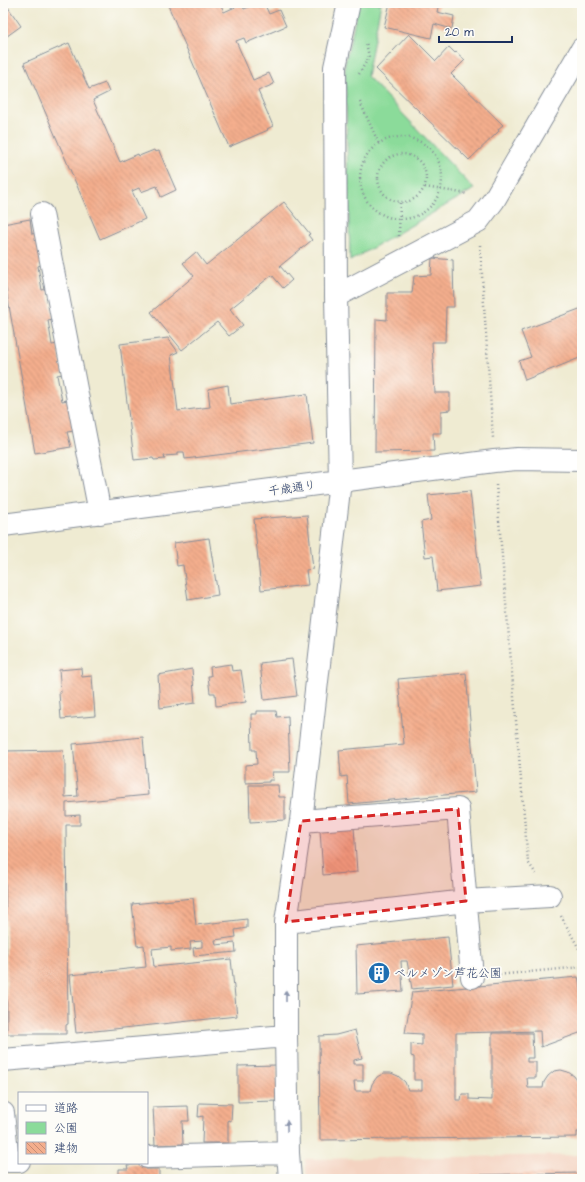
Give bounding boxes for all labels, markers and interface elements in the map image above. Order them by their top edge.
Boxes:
scale bar [439,18,512,44]
text: 20 m [445,24,474,41]
street label: 千歳通り [267,477,317,500]
building icon: ベルメゾン芦花公園 [366,960,392,986]
place label: ベルメゾン芦花公園 [394,965,502,982]
one-way arrow [283,989,289,1002]
legend [18,1092,148,1164]
text: 道路 [54,1100,78,1117]
one-way arrow [284,1119,290,1132]
text: 公園 [54,1120,78,1137]
text: 建物 [54,1140,78,1157]

